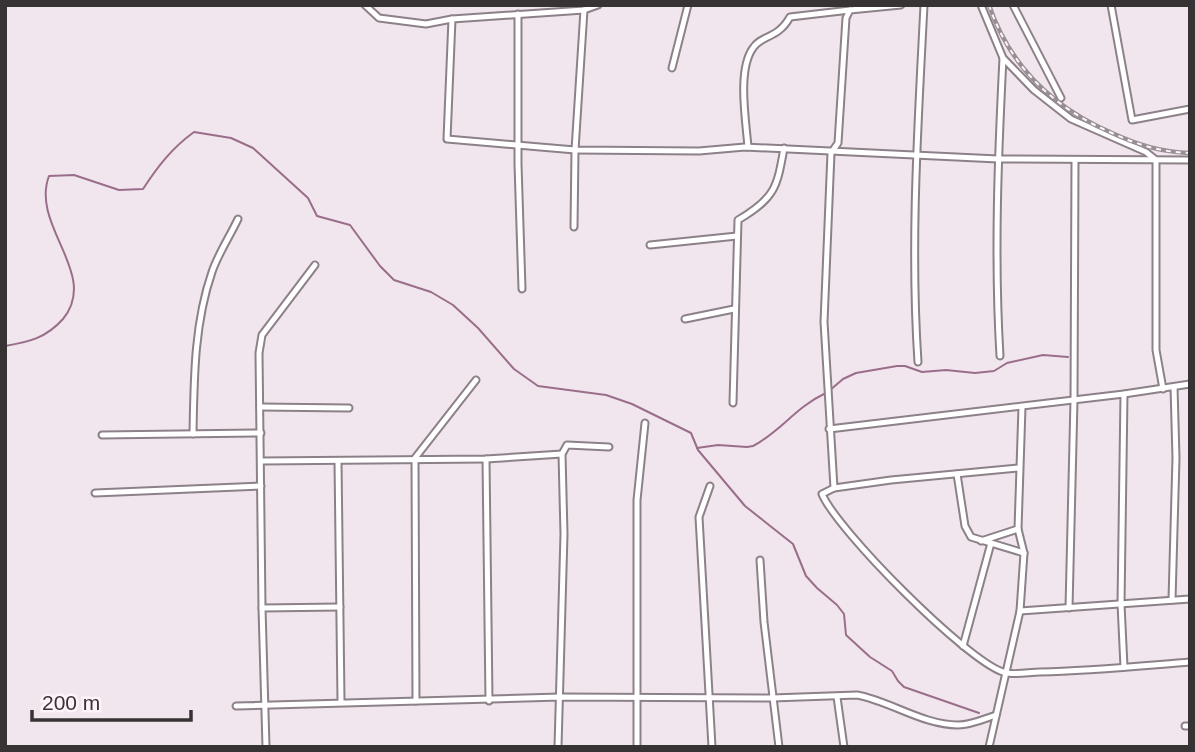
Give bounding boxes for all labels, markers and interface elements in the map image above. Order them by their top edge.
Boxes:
scale bar [32,678,191,722]
text: 200 m [42,691,100,714]

